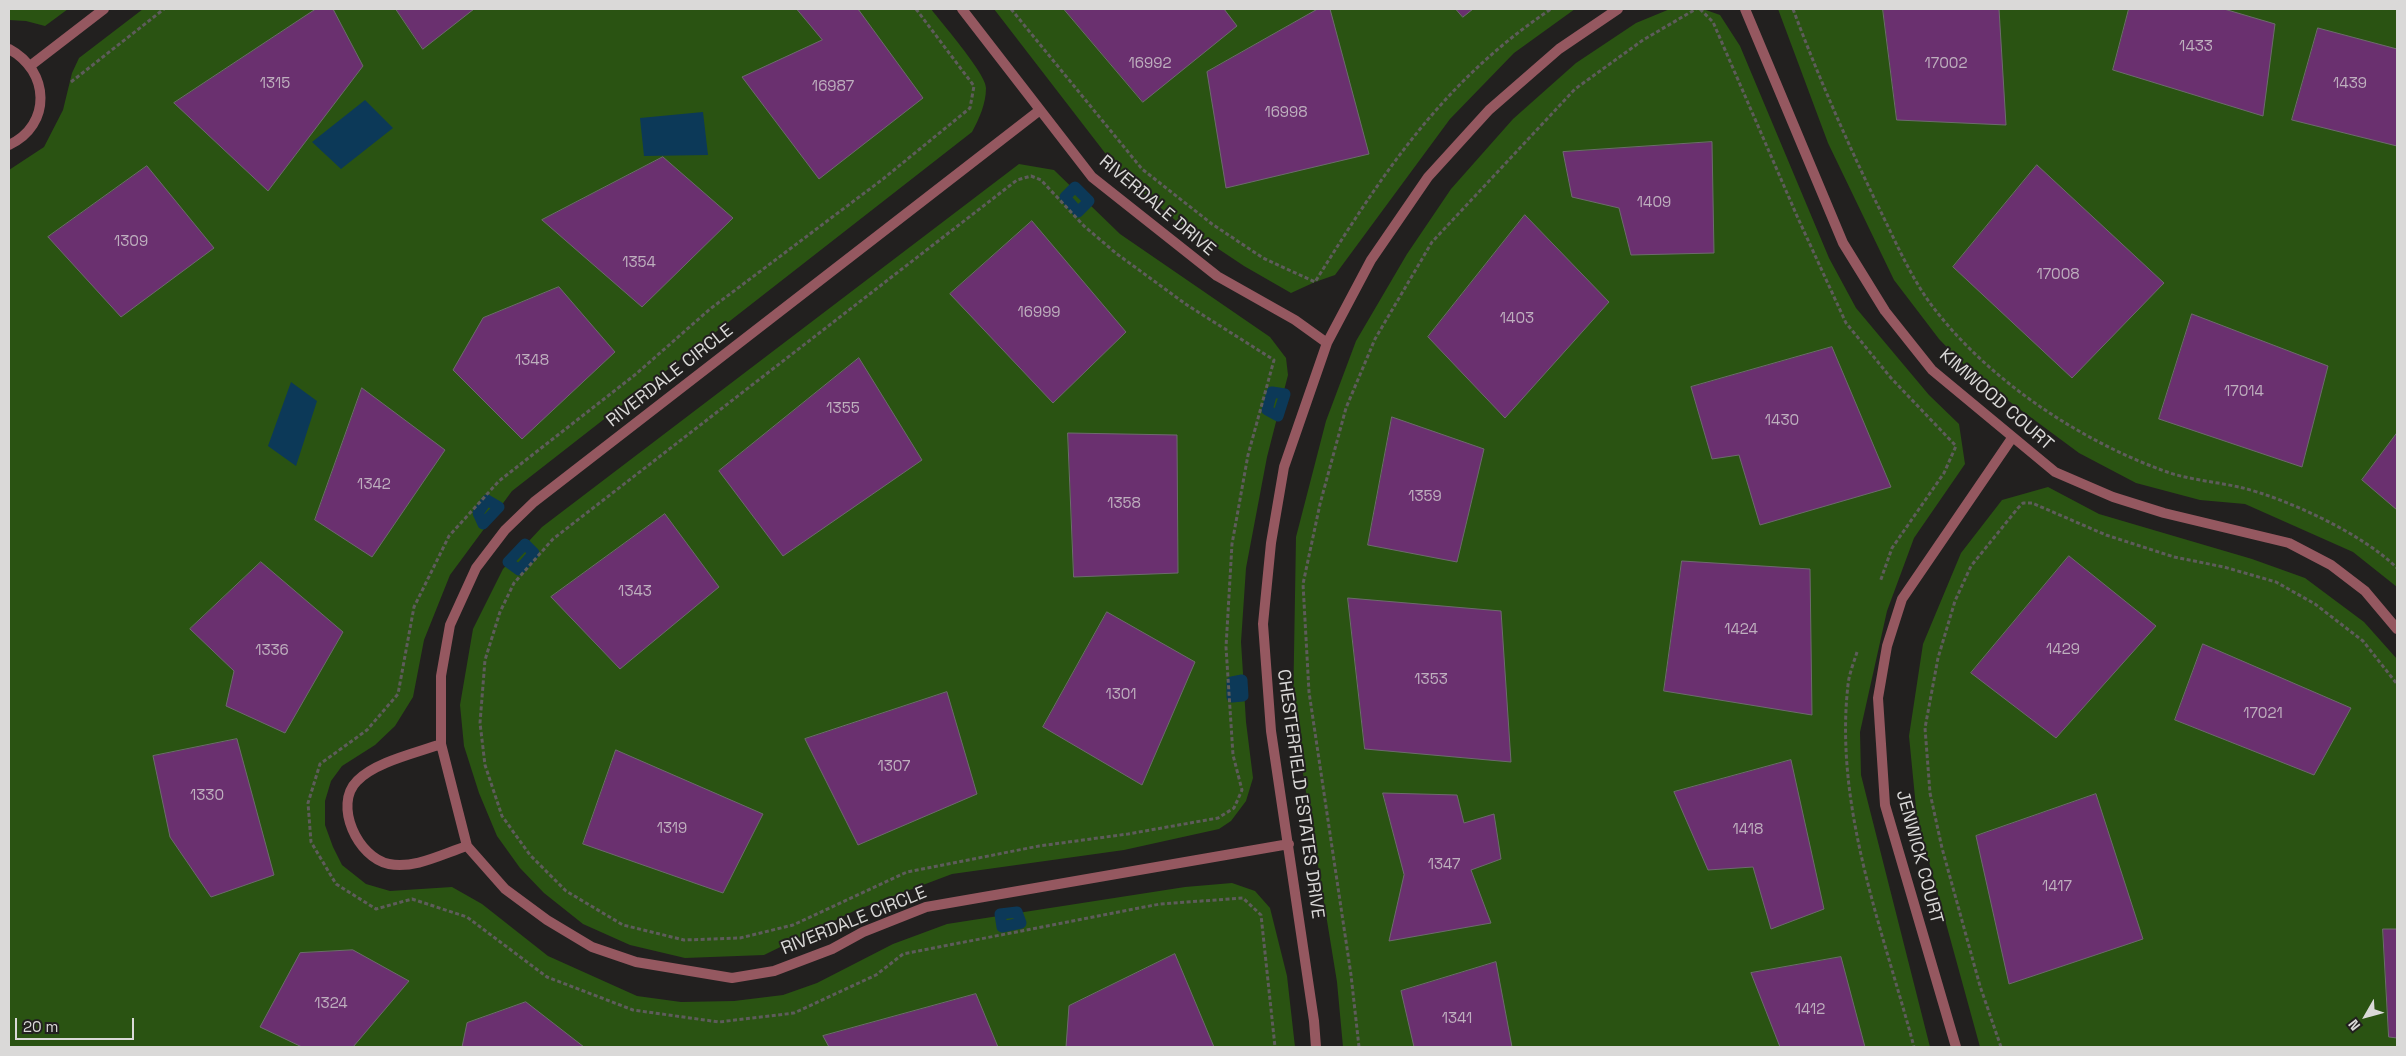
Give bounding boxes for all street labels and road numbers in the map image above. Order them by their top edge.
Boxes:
street label: RIVERDALE DRIVE [1095,151,1219,261]
street label: RIVERDALE CIRCLE [602,320,738,432]
street label: KIMWOOD COURT [1935,345,2057,455]
street label: CHESTERFIELD ESTATES DRIVE [1272,668,1328,920]
street label: JENWICK COURT [1891,788,1947,926]
street label: RIVERDALE CIRCLE [778,882,930,960]

